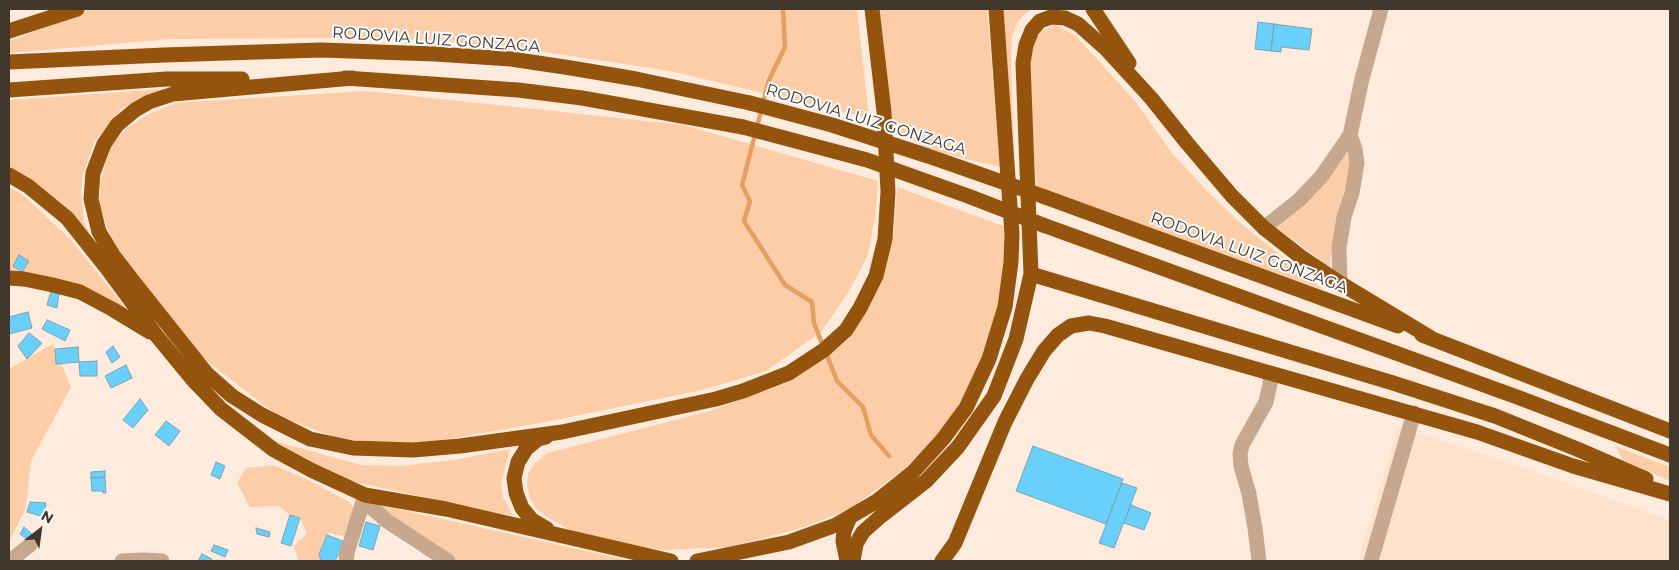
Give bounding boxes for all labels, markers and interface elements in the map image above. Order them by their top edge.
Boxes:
street label: RODOVIA LUIZ GONZAGA [331,23,541,57]
street label: RODOVIA LUIZ GONZAGA [764,80,968,160]
street label: RODOVIA LUIZ GONZAGA [1148,208,1350,298]
north arrow [15,505,65,555]
text: N [38,506,57,528]

